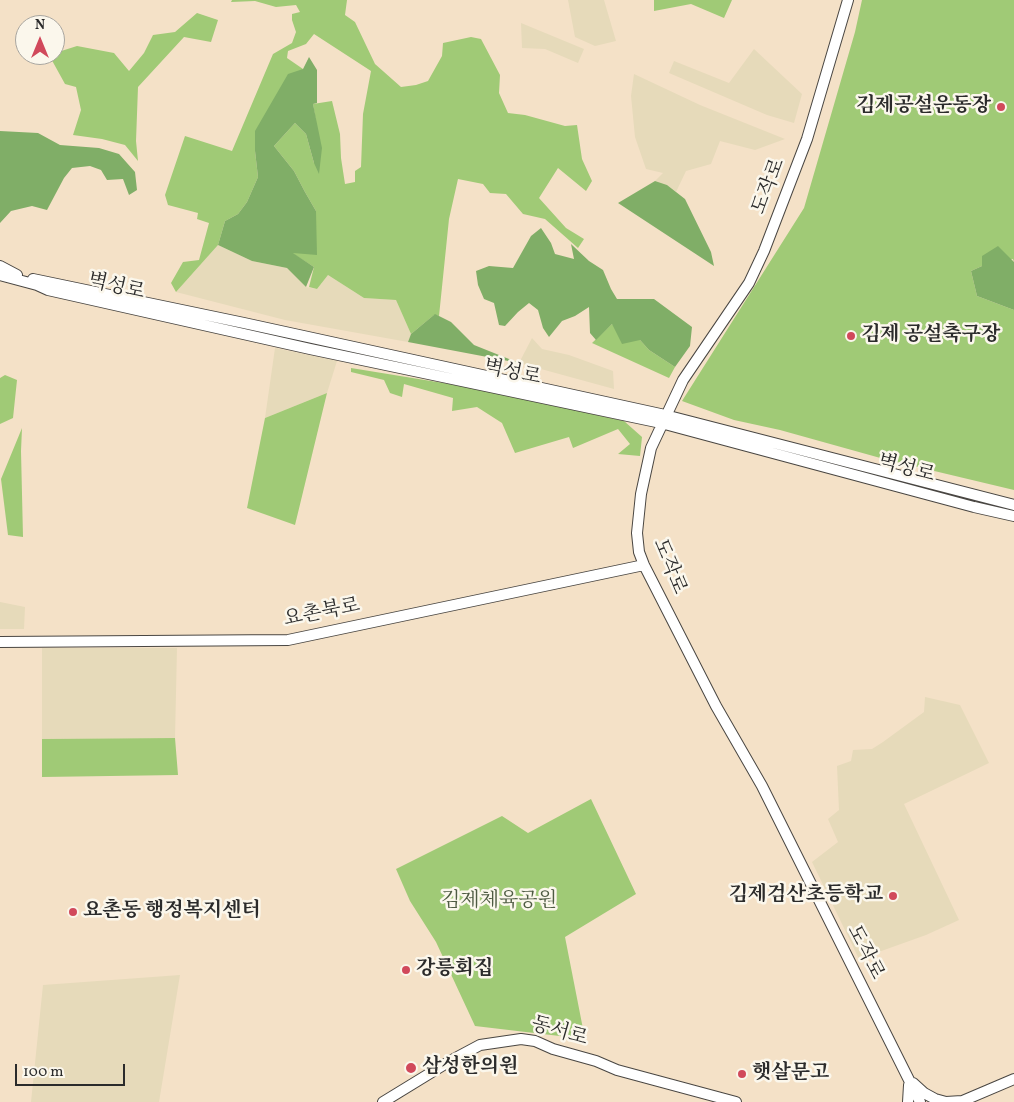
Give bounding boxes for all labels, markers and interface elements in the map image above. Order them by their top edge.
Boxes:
north arrow [15,15,65,65]
text: N [35,16,45,35]
place label: 김제공설운동장 [856,95,991,119]
marker: 김제공설운동장 [995,101,1007,113]
street label: 도작로 [748,156,792,218]
street label: 벽성로 [85,270,147,306]
place label: 김제 공설축구장 [861,324,1000,348]
marker: 김제 공설축구장 [845,330,857,342]
street label: 벽성로 [481,356,543,392]
street label: 벽성로 [875,451,937,489]
street label: 도작로 [646,536,690,598]
street label: 요촌북로 [282,595,362,633]
place label: 김제검산초등학교 [728,884,883,908]
park label: 김제체육공원 [441,890,557,914]
marker: 김제검산초등학교 [887,890,899,902]
place label: 요촌동 행정복지센터 [83,900,261,924]
marker: 요촌동 행정복지센터 [67,906,79,918]
street label: 도작로 [840,922,888,984]
place label: 강릉회집 [416,958,493,982]
marker: 강릉회집 [400,964,412,976]
street label: 동서로 [528,1013,590,1053]
scale bar [18,1054,128,1086]
place label: 삼성한의원 [422,1056,519,1080]
marker: 삼성한의원 [404,1061,418,1075]
text: 100 m [23,1062,63,1083]
place label: 햇살문고 [752,1062,829,1086]
marker: 햇살문고 [736,1068,748,1080]

